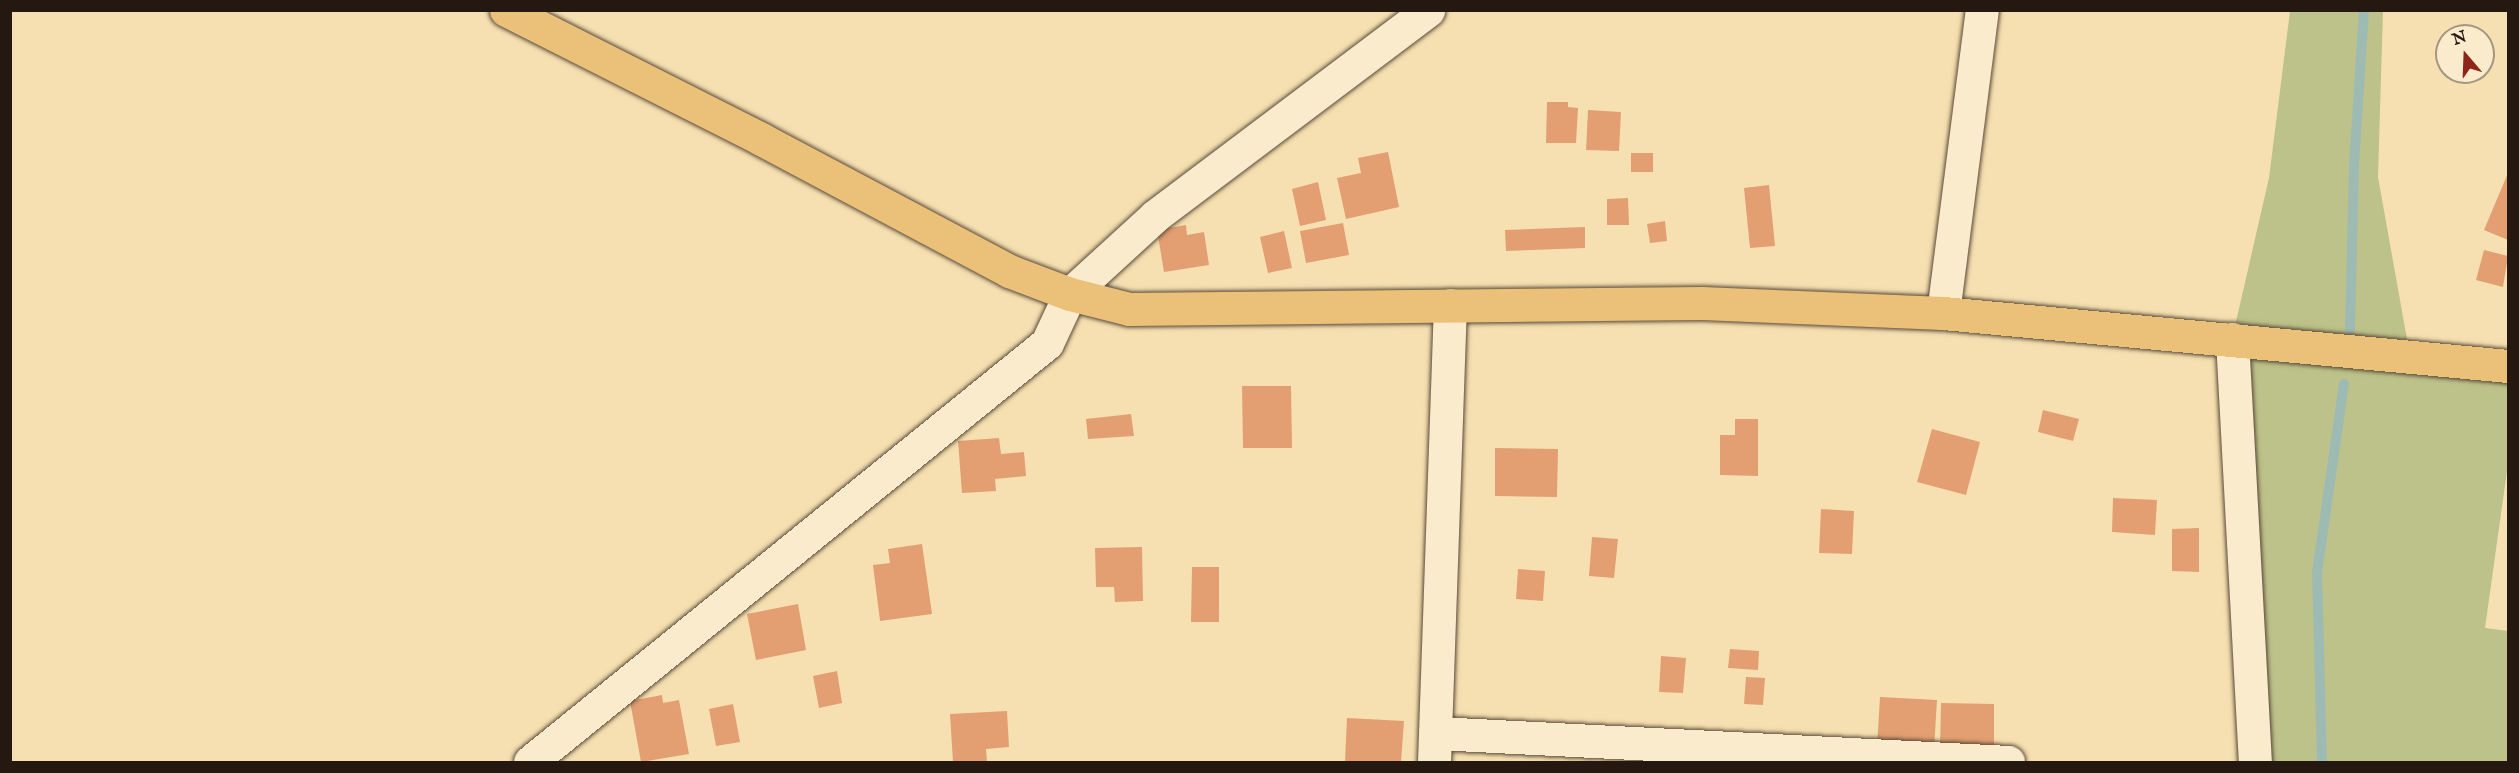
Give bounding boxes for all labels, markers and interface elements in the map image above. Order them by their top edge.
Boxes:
north arrow [2435,24,2495,84]
text: N [2450,27,2470,51]

